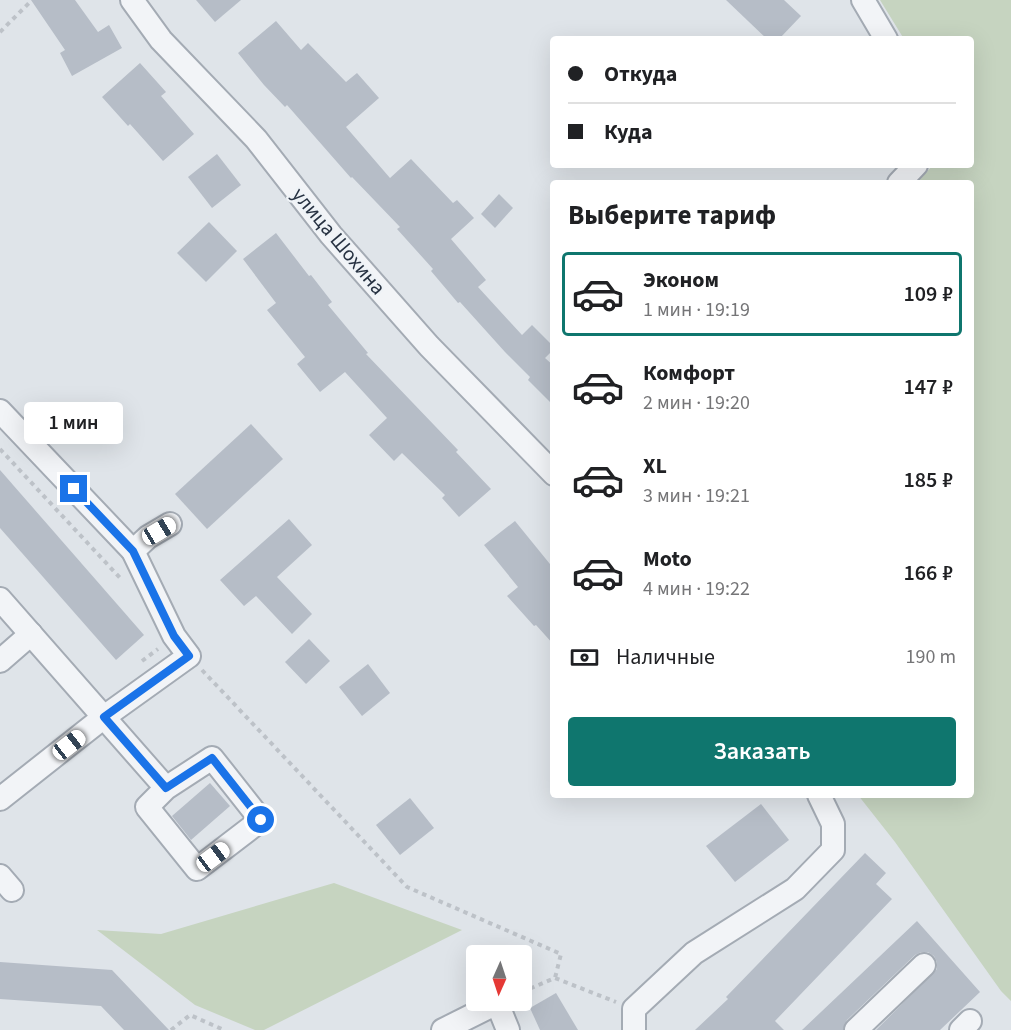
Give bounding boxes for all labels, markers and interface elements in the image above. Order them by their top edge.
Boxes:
text: Откуда [604,58,677,90]
text: Куда [604,116,653,148]
street label: улица Шохина [285,181,393,301]
text: Выберите тариф [568,196,776,235]
text: Эконом [643,264,719,296]
icon: car [571,267,625,321]
text: 109 ₽ [903,278,953,310]
text: 1 мин · 19:19 [643,296,750,324]
text: Комфорт [643,357,735,389]
icon: car [571,360,625,414]
text: 147 ₽ [903,371,953,403]
text: 2 мин · 19:20 [643,389,750,417]
callout: 1 мин [25,402,124,444]
text: 1 мин [48,409,99,437]
text: XL [643,450,667,482]
icon: car [571,453,625,507]
text: 185 ₽ [903,464,953,496]
route end [60,475,87,502]
text: 3 мин · 19:21 [643,482,750,510]
car [139,514,179,548]
text: Moto [643,543,692,575]
icon: car [571,546,625,600]
text: 166 ₽ [903,557,953,589]
text: 4 мин · 19:22 [643,575,750,603]
icon: cash [568,641,601,674]
text: Наличные [616,641,715,673]
text: 190 m [906,643,956,671]
button: Заказать [568,717,956,786]
car [49,727,89,763]
route start [247,806,274,833]
car [193,839,233,875]
north arrow [466,945,532,1011]
map controls [466,945,532,1011]

